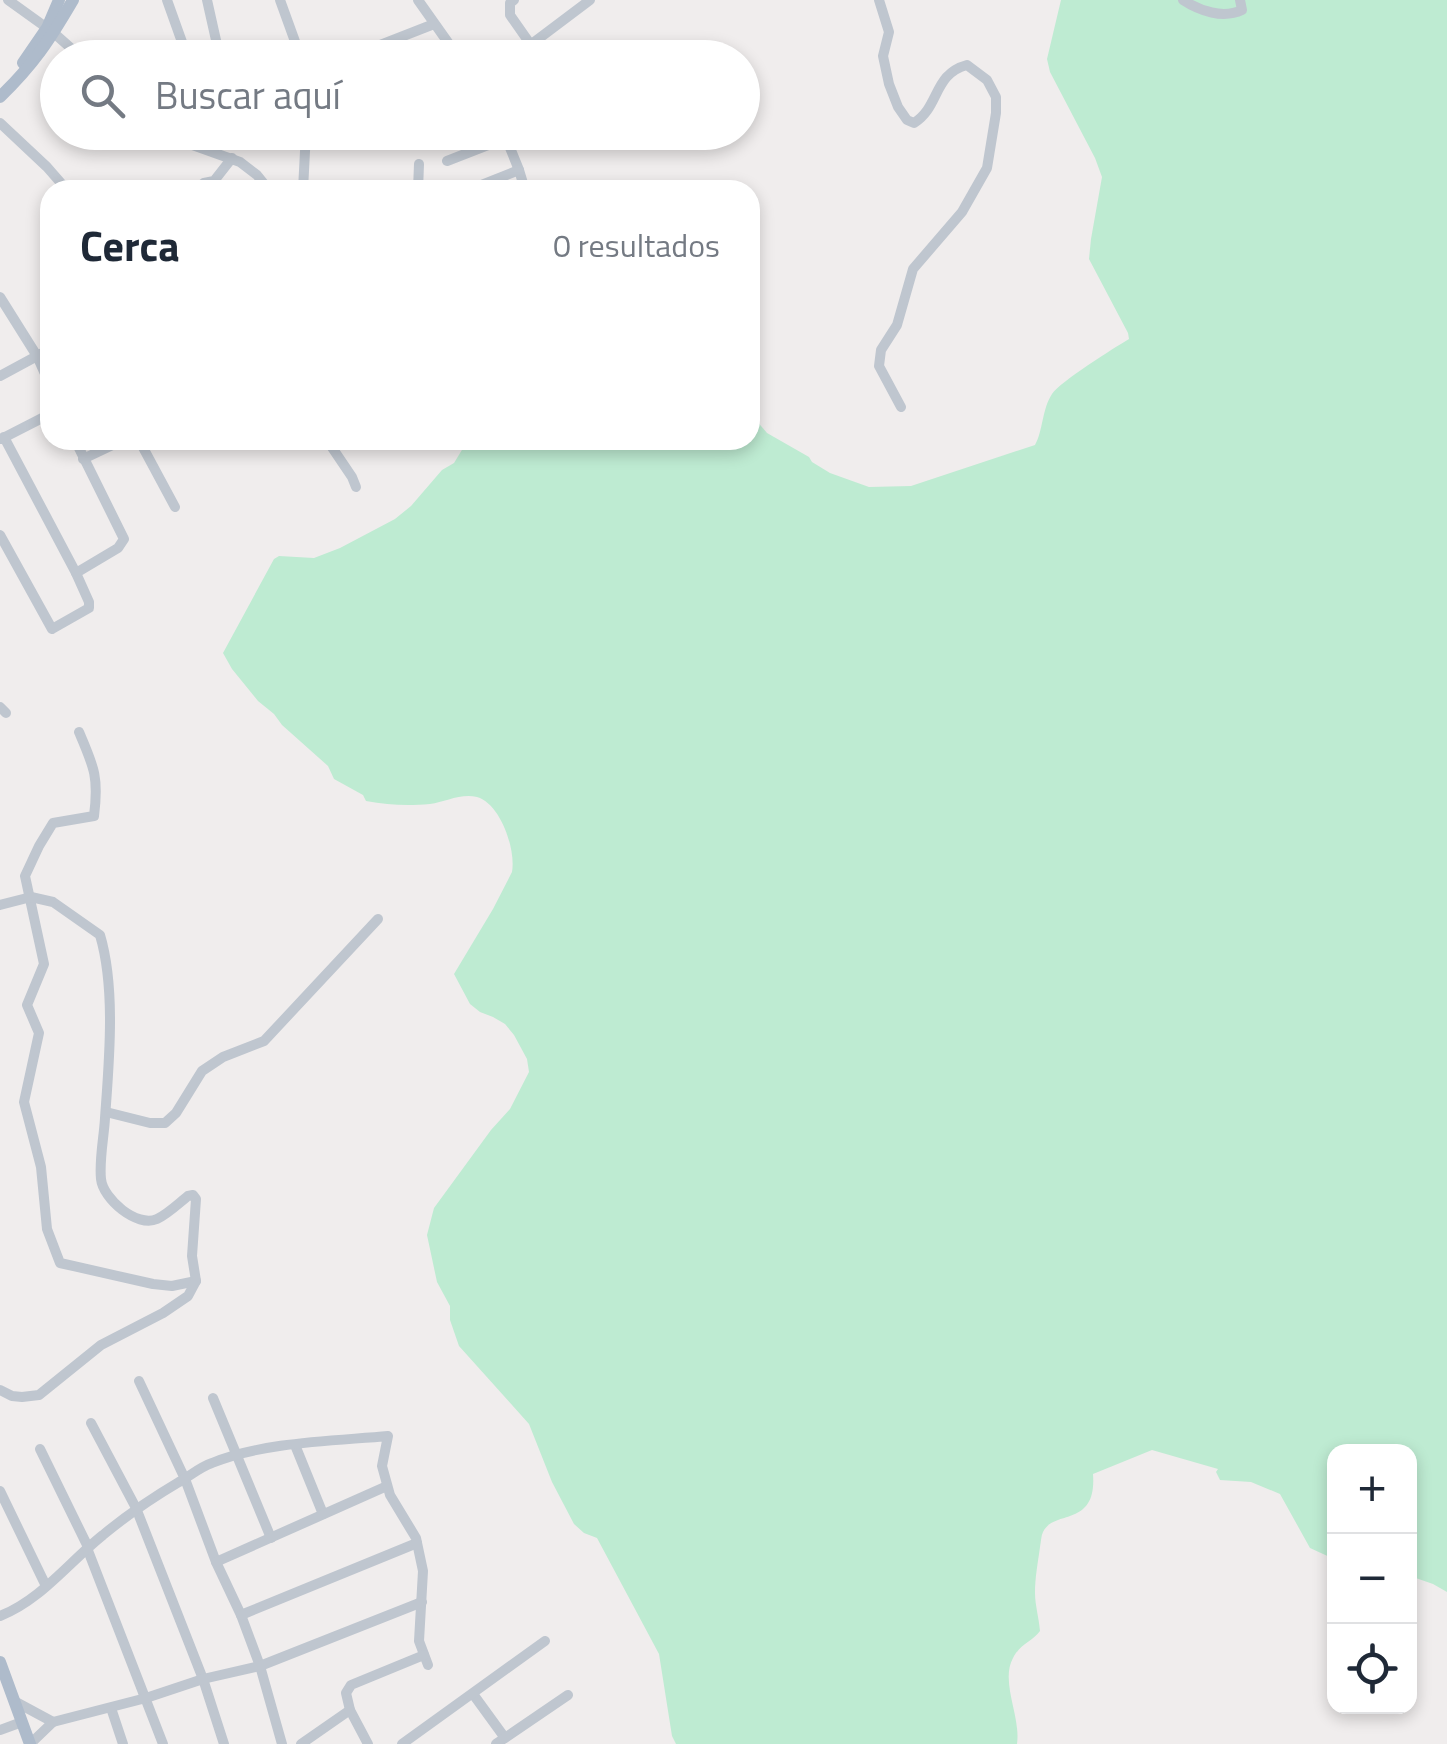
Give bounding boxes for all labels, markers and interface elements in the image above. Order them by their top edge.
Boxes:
search box [40,40,760,150]
text: Buscar aquí [155,66,341,124]
icon: search [75,68,130,123]
text: Cerca [80,213,180,277]
text: 0 resultados [553,221,720,269]
map controls [1327,1444,1417,1714]
button: + [1327,1444,1417,1534]
button: − [1327,1534,1417,1624]
button: locate [1327,1624,1417,1714]

